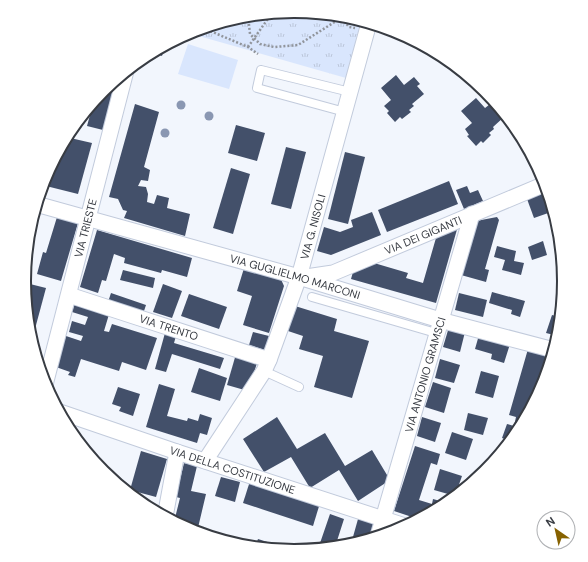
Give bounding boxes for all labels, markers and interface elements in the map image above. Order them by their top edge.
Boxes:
street label: VIA G. NISOLI [297,193,328,261]
street label: VIA TRIESTE [71,197,100,259]
street label: VIA DEI GIGANTI [382,213,464,258]
street label: VIA GUGLIELMO MARCONI [228,251,362,302]
street label: VIA TRENTO [138,311,200,344]
street label: VIA ANTONIO GRAMSCI [402,315,449,434]
street label: VIA DELLA COSTITUZIONE [168,443,297,497]
north arrow [536,510,576,550]
text: N [543,514,558,530]

